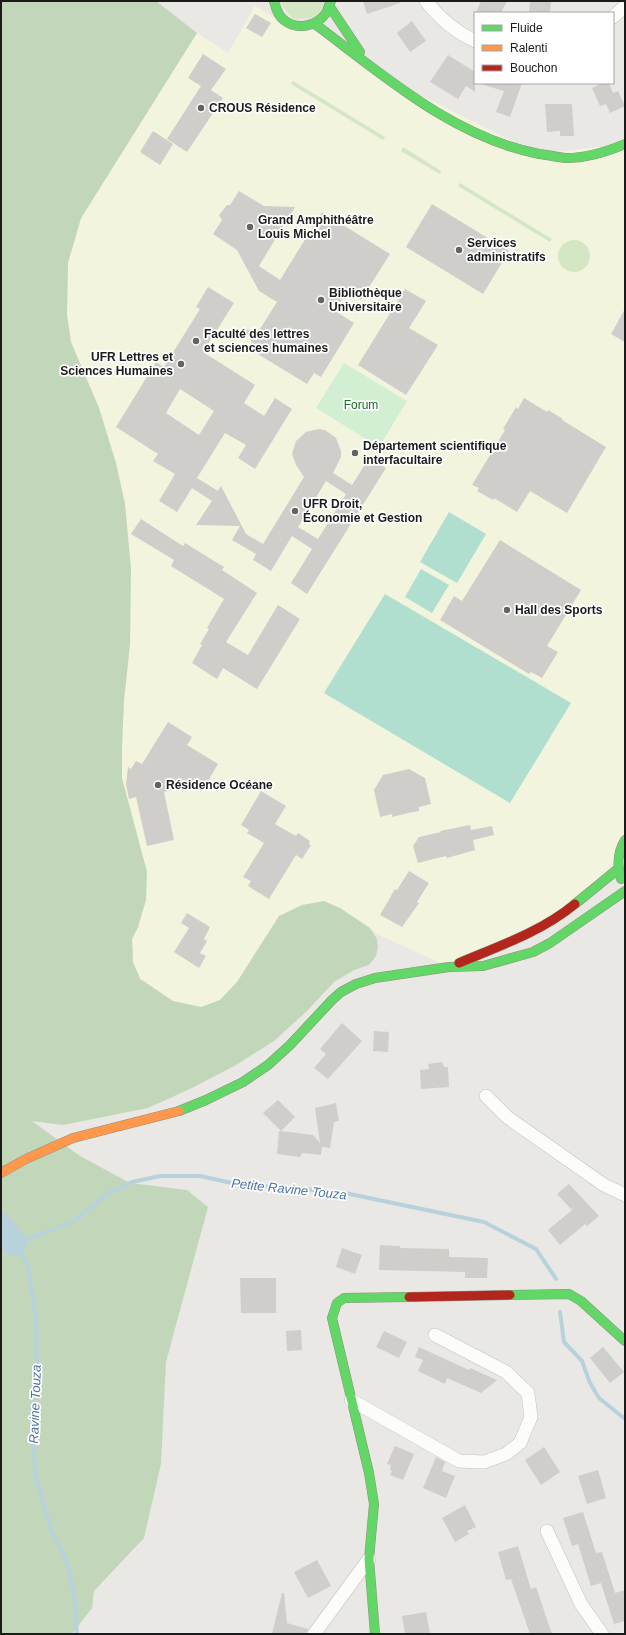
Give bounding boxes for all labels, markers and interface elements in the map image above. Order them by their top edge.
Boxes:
legend [474,12,614,84]
text: Fluide [510,21,543,35]
text: Ralenti [510,41,547,55]
text: Bouchon [510,61,557,75]
place label: CROUS Résidence [209,101,316,115]
marker: CROUS Résidence [196,103,206,113]
place label: Grand Amphithéâtre Louis Michel [258,213,374,241]
marker: Grand Amphithéâtre Louis Michel [245,222,255,232]
place label: Services administratifs [467,236,546,264]
marker: Services administratifs [454,245,464,255]
place label: Bibliothèque Universitaire [329,286,402,314]
marker: Bibliothèque Universitaire [316,295,326,305]
place label: Faculté des lettres et sciences humaines [204,327,328,355]
marker: Faculté des lettres et sciences humaines [191,336,201,346]
place label: UFR Lettres et Sciences Humaines [60,350,173,378]
marker: UFR Lettres et Sciences Humaines [176,359,186,369]
park label: Forum [344,398,378,412]
place label: Département scientifique interfacultaire [363,439,507,467]
marker: Département scientifique interfacultaire [350,448,360,458]
place label: UFR Droit, Économie et Gestion [303,497,422,525]
marker: UFR Droit, Économie et Gestion [290,506,300,516]
place label: Hall des Sports [515,603,603,617]
marker: Hall des Sports [502,605,512,615]
place label: Résidence Océane [166,778,273,792]
marker: Résidence Océane [153,780,163,790]
water label: Petite Ravine Touza [231,1175,347,1203]
water label: Ravine Touza [26,1364,44,1444]

